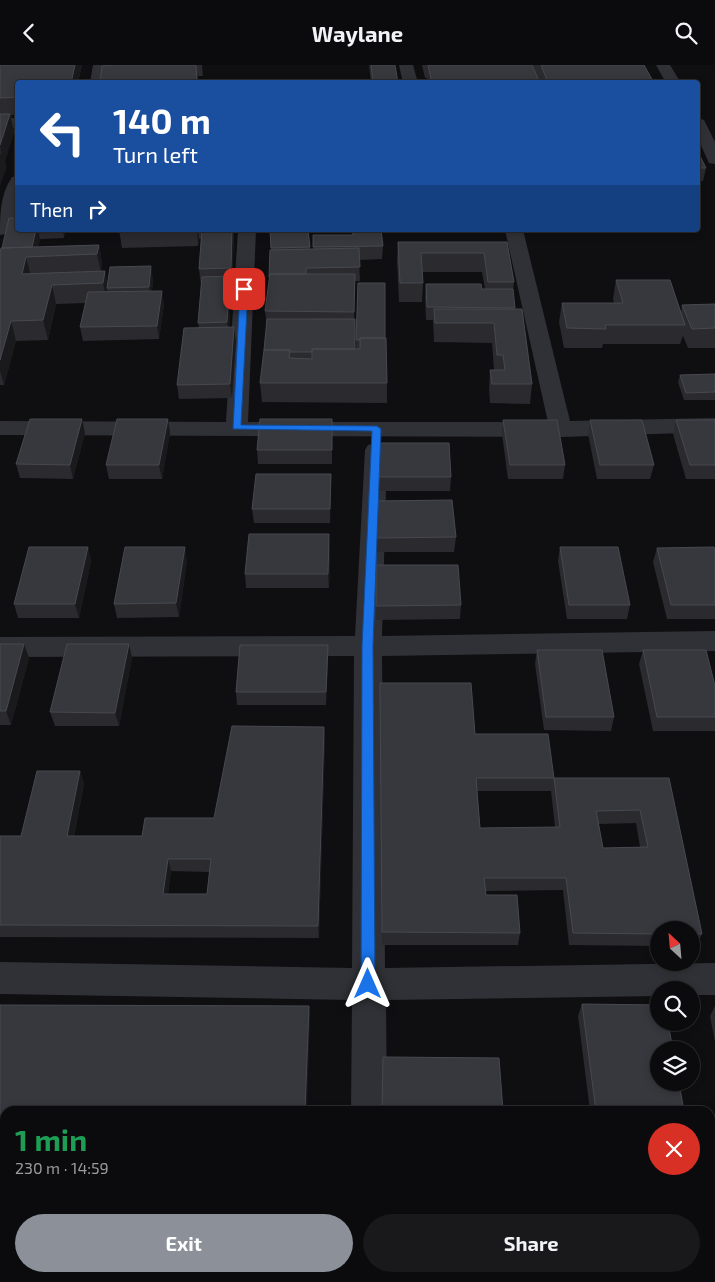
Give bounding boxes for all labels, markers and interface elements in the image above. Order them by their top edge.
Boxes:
icon: back [15,19,43,47]
icon: search [672,19,700,47]
text: Waylane [312,20,403,46]
text: 140 m [113,99,211,141]
icon: left [30,100,95,165]
text: Turn left [113,141,198,167]
icon: right [83,195,111,223]
text: Then [30,198,73,221]
pin [223,268,265,310]
icon: arrive [230,275,258,303]
north arrow [650,921,700,971]
map controls [650,921,700,1091]
position arrow [341,957,393,1009]
button: search [650,981,700,1031]
button: layers [650,1041,700,1091]
text: 1 min [15,1121,87,1157]
button: close [648,1123,700,1175]
text: 230 m · 14:59 [15,1158,109,1177]
button: Exit [15,1214,353,1272]
button: Share [363,1214,700,1272]

